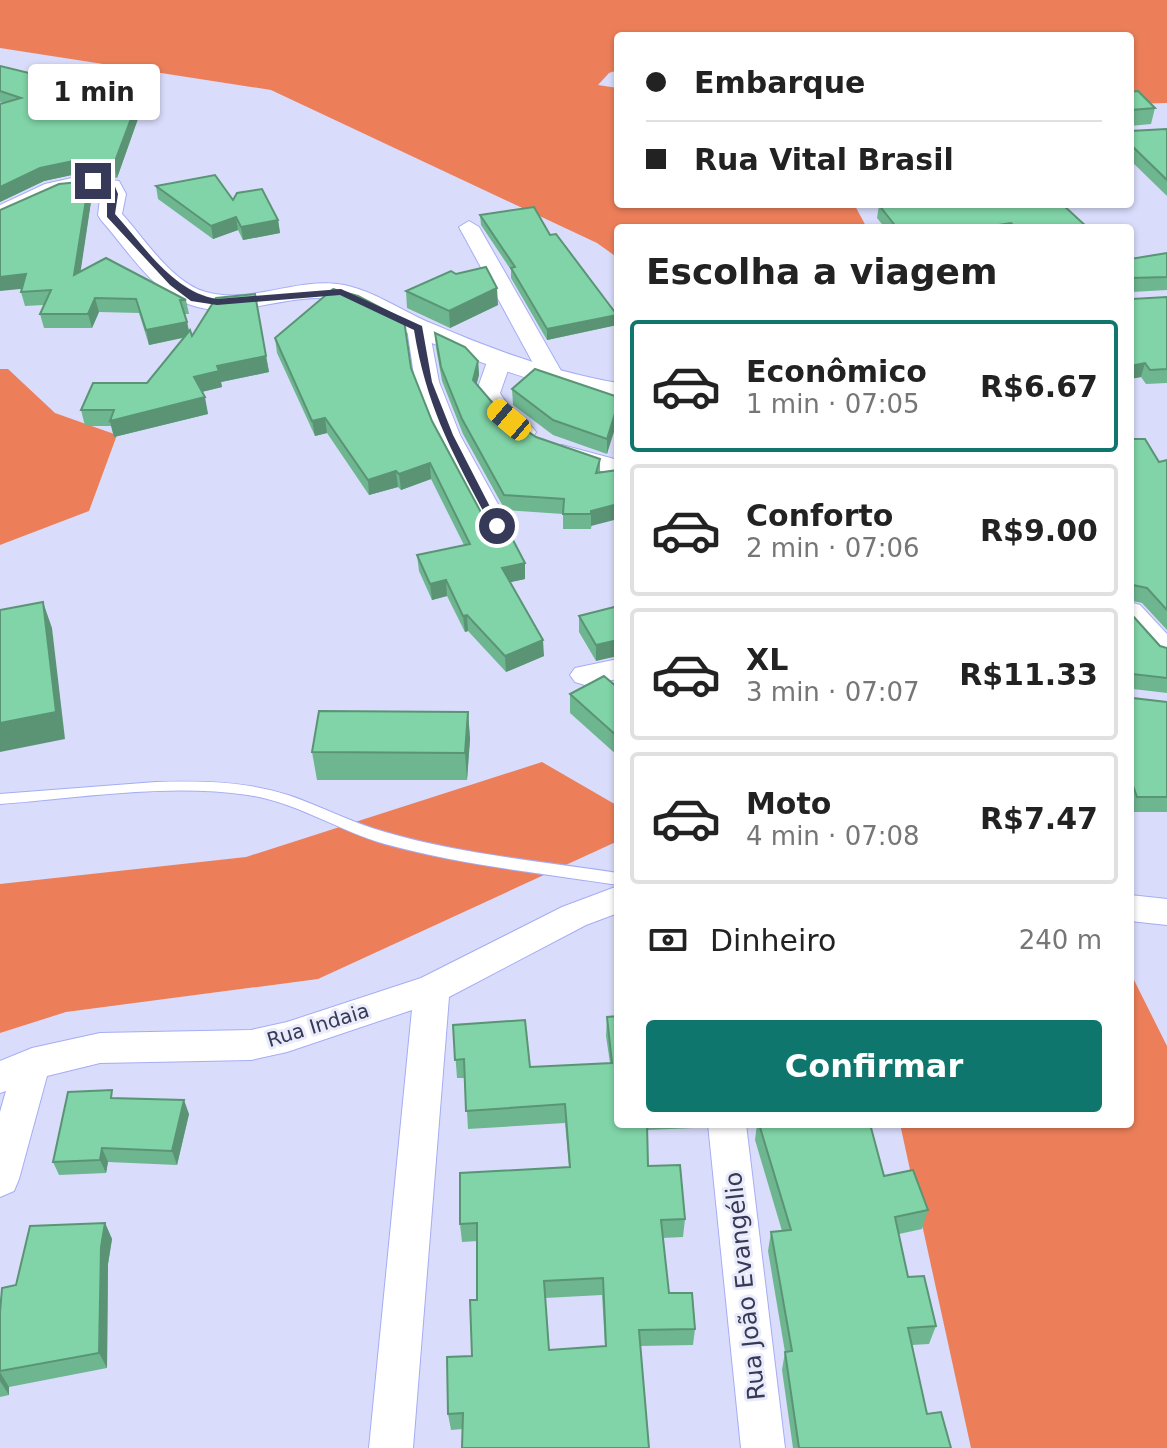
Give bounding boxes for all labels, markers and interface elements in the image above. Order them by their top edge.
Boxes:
callout: 1 min [27,65,159,121]
text: Embarque [694,65,865,100]
text: 1 min [53,77,135,107]
text: Rua Vital Brasil [694,142,954,177]
route end [75,163,111,199]
text: Escolha a viagem [646,251,998,292]
icon: car [650,350,722,422]
text: Econômico [746,354,927,389]
text: R$6.67 [980,369,1098,404]
text: 1 min · 07:05 [746,389,920,419]
car [483,395,535,445]
icon: car [650,494,722,566]
text: Conforto [746,498,893,533]
route start [479,508,515,544]
text: R$9.00 [980,513,1098,548]
text: 2 min · 07:06 [746,533,920,563]
icon: car [650,638,722,710]
text: XL [746,642,788,677]
text: R$11.33 [959,657,1098,692]
text: 3 min · 07:07 [746,677,920,707]
icon: car [650,782,722,854]
text: Moto [746,786,831,821]
text: R$7.47 [980,801,1098,836]
text: 4 min · 07:08 [746,821,920,851]
icon: cash [646,918,690,962]
text: Dinheiro [710,923,836,958]
text: 240 m [1019,925,1102,955]
street label: Rua Indaia [264,998,372,1052]
button: Confirmar [646,1020,1102,1112]
street label: Rua João Evangélio [719,1171,771,1401]

